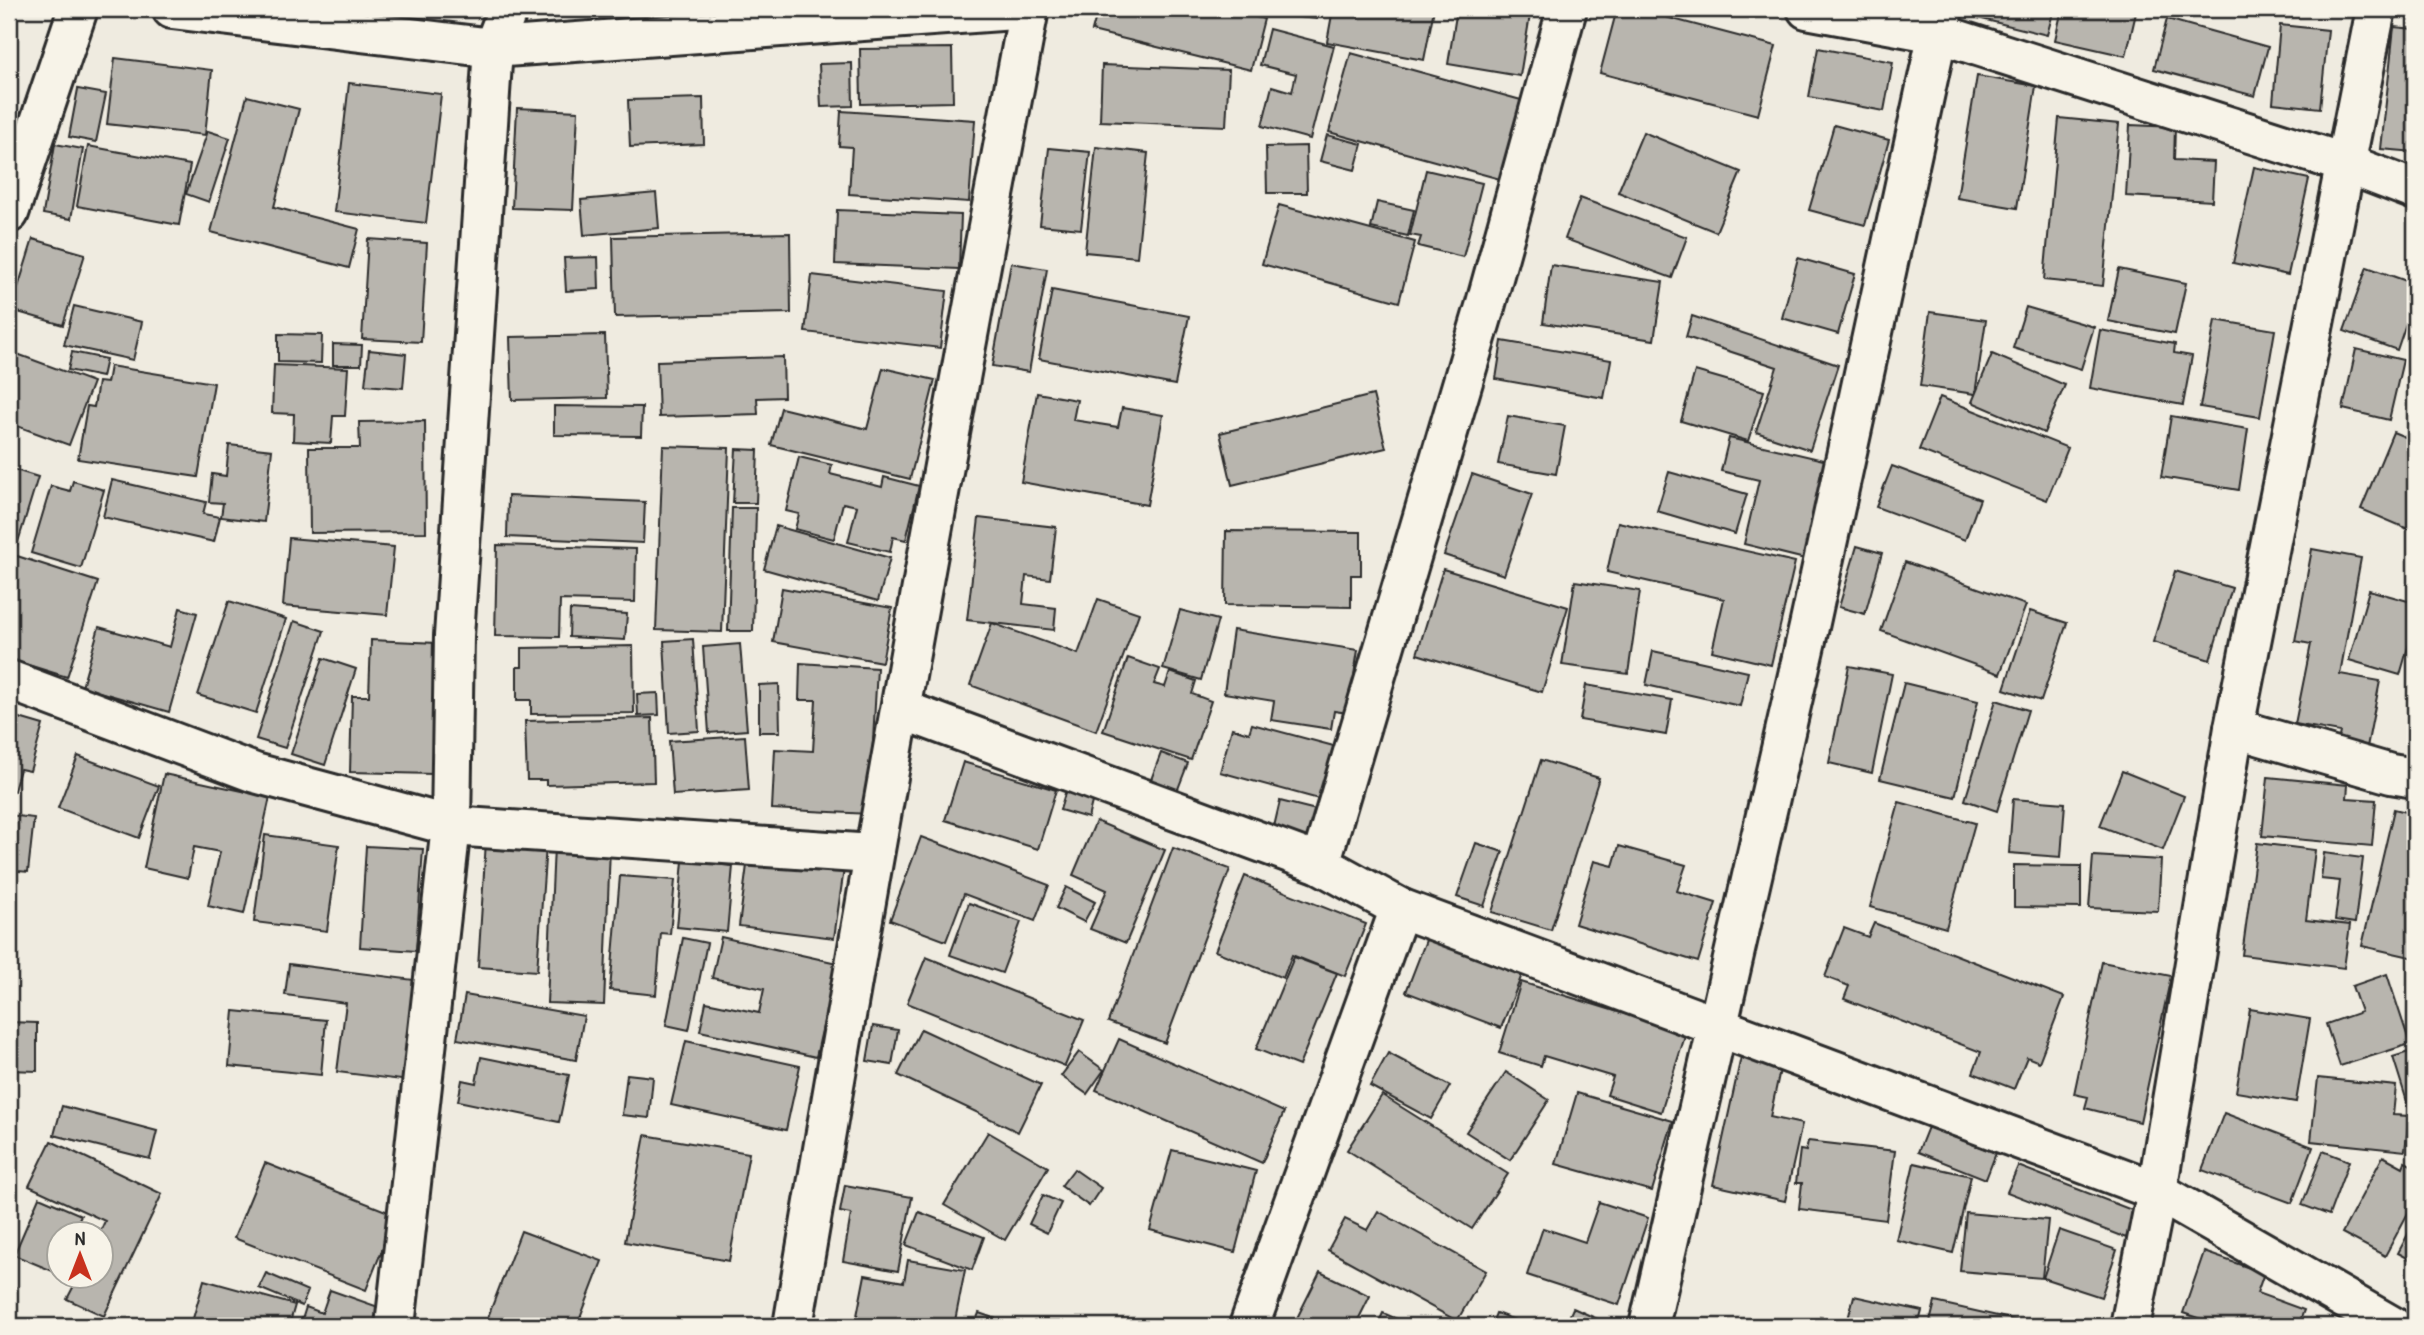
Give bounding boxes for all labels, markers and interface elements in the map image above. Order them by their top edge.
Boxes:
north arrow [46,1220,116,1290]
text: N [75,1225,85,1251]

